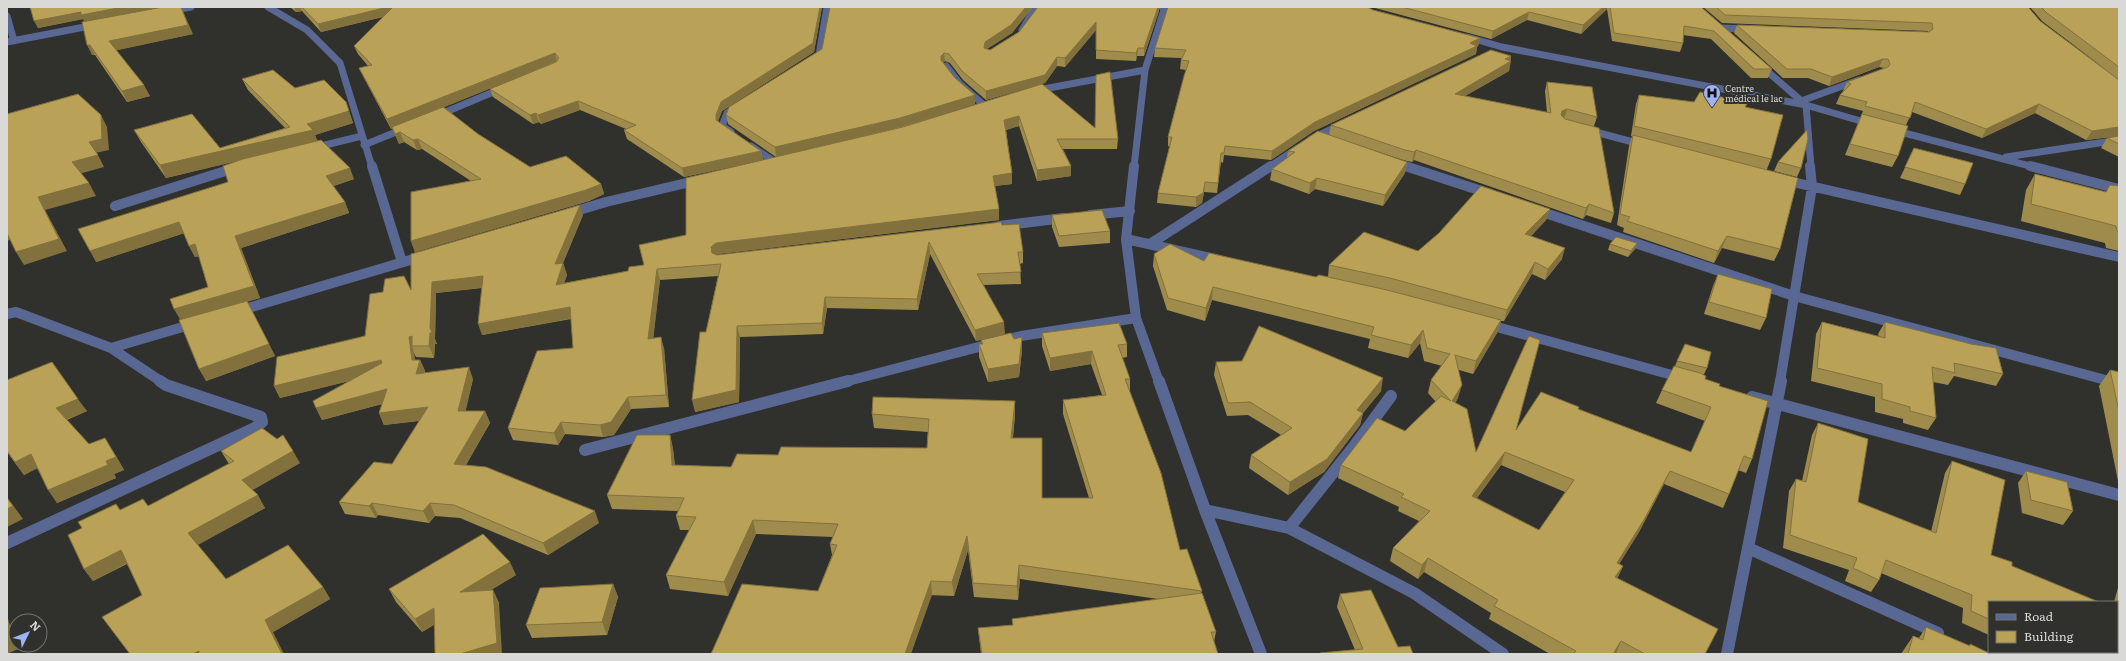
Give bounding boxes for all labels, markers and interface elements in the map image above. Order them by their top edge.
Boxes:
place label: Centre médical le lac [1725,81,1783,105]
hospital icon: Centre médical le lac [1702,83,1722,108]
legend [1988,601,2118,653]
text: Road [2024,607,2054,625]
north arrow [8,613,48,653]
text: N [27,617,45,634]
text: Building [2024,627,2074,645]

